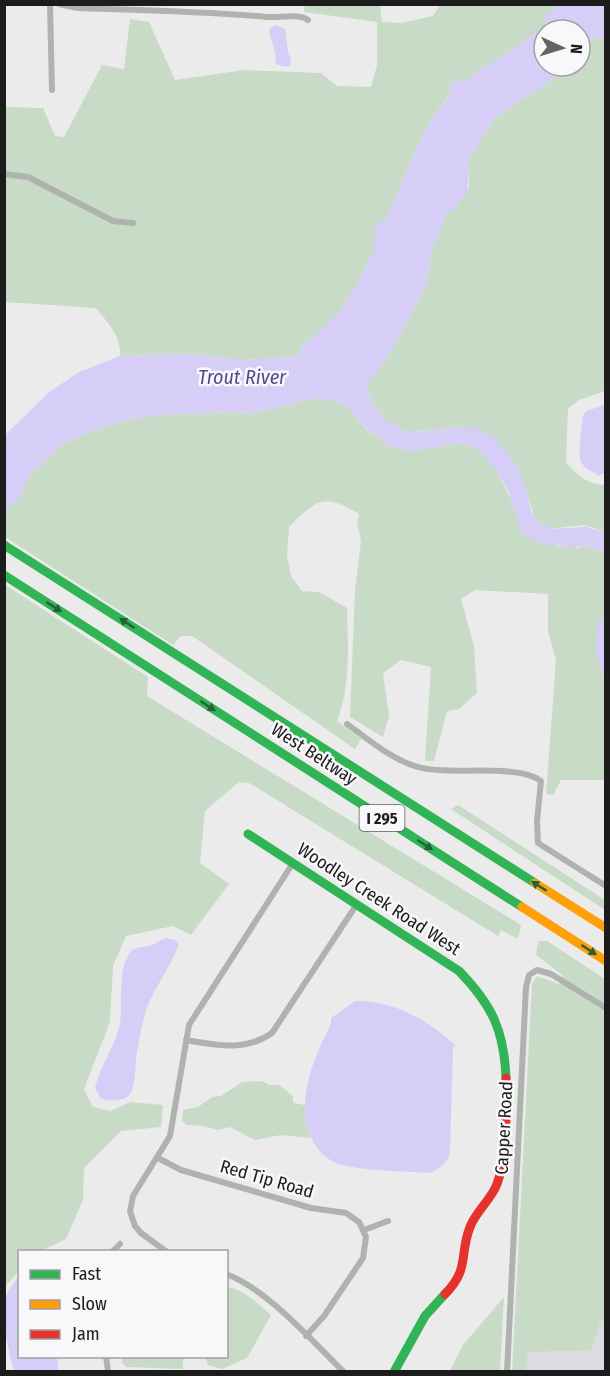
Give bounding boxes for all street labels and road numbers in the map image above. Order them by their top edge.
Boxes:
street label: West Beltway [267,718,361,790]
road number: I 295 [360,805,404,831]
street label: Woodley Creek Road West [293,838,465,960]
street label: Capper Road [491,1081,517,1175]
street label: Red Tip Road [218,1155,316,1203]

